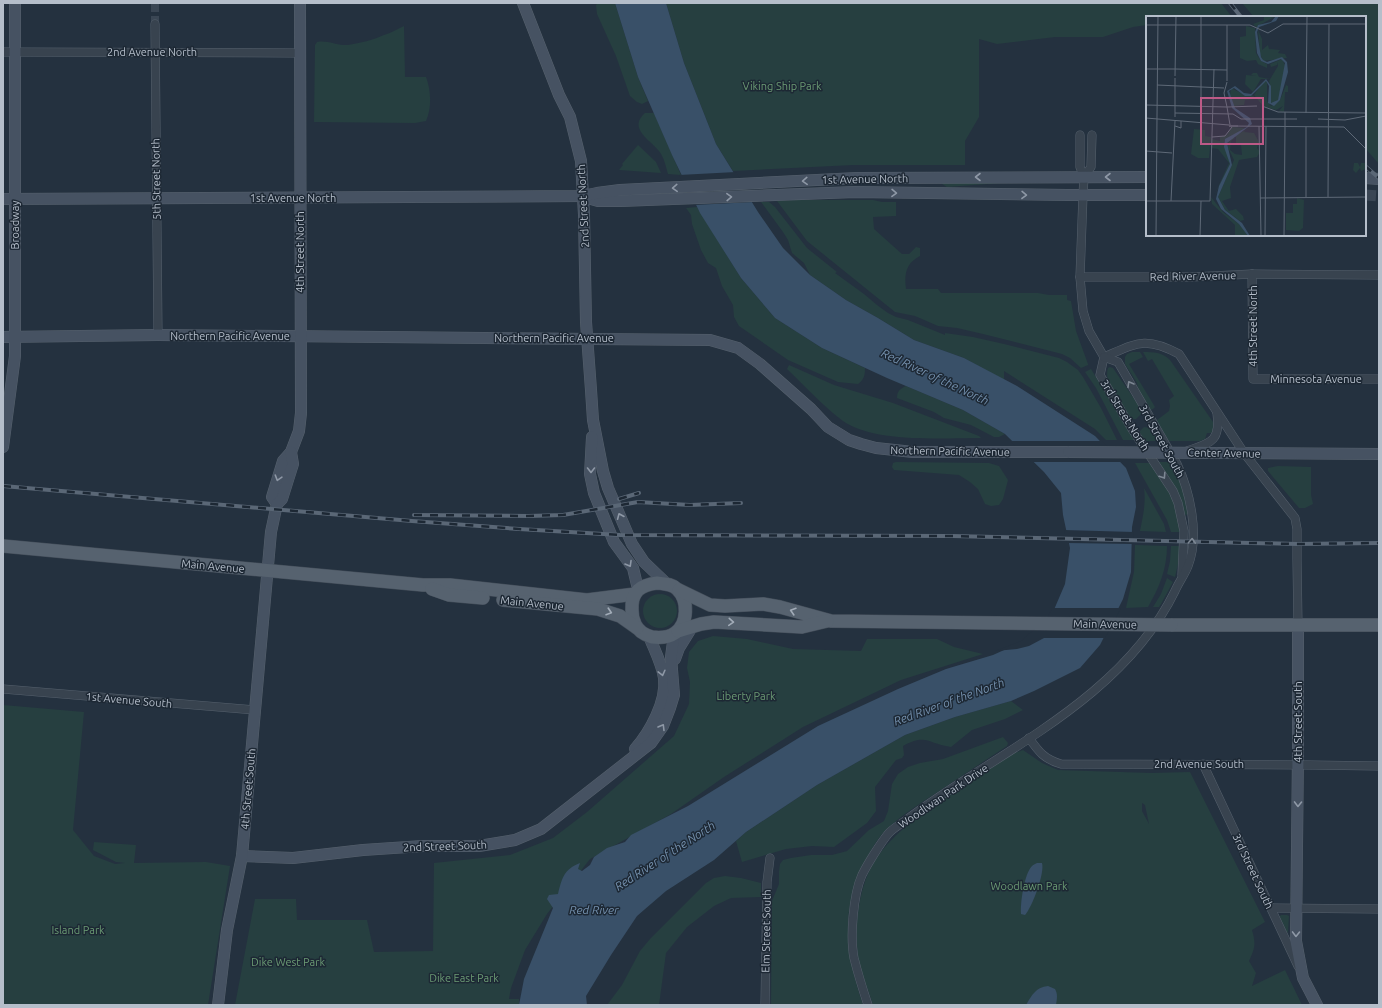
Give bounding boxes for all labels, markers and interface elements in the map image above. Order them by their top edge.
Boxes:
inset map [1146,16,1366,236]
street label: 2nd Avenue North [107,46,197,58]
park label: Viking Ship Park [743,80,822,92]
street label: 5th Street North [149,138,163,220]
street label: 2nd Street North [575,164,591,248]
street label: 1st Avenue North [822,172,908,186]
one-way arrow [975,173,981,181]
one-way arrow [1105,173,1111,181]
one-way arrow [802,176,808,185]
one-way arrow [672,183,678,192]
one-way arrow [891,188,897,197]
one-way arrow [1021,190,1027,199]
street label: 1st Avenue North [250,192,336,204]
one-way arrow [726,192,732,201]
street label: Broadway [9,200,21,250]
street label: 4th Street North [294,211,306,293]
street label: Red River Avenue [1150,269,1236,283]
street label: 4th Street North [1247,285,1259,367]
street label: Northern Pacific Avenue [170,330,290,342]
street label: Northern Pacific Avenue [494,332,614,344]
water label: Red River of the North [880,346,991,407]
street label: Minnesota Avenue [1270,373,1362,385]
street label: 3rd Street North [1098,377,1152,453]
one-way arrow [1128,381,1135,388]
street label: 3rd Street South [1137,402,1187,480]
street label: Northern Pacific Avenue [890,444,1010,458]
street label: Center Avenue [1187,446,1261,460]
one-way arrow [587,467,595,473]
one-way arrow [1158,471,1165,478]
one-way arrow [274,474,283,481]
one-way arrow [617,512,625,520]
one-way arrow [1188,538,1197,544]
street label: Main Avenue [181,557,245,575]
one-way arrow [625,560,632,567]
street label: Main Avenue [500,594,564,612]
one-way arrow [605,607,612,616]
one-way arrow [790,607,797,616]
street label: Main Avenue [1073,617,1137,631]
one-way arrow [728,618,734,627]
one-way arrow [658,669,666,676]
water label: Red River of the North [892,675,1006,728]
street label: 4th Street South [1292,681,1304,763]
street label: 1st Avenue South [85,690,173,710]
park label: Liberty Park [717,690,776,702]
one-way arrow [657,724,664,731]
street label: 4th Street South [238,748,258,830]
street label: 2nd Avenue South [1154,758,1244,770]
street label: Woodlwan Park Drive [896,762,990,830]
one-way arrow [1294,801,1302,807]
water label: Red River of the North [612,818,717,893]
street label: 3rd Street South [1230,831,1276,911]
street label: 2nd Street South [403,839,487,853]
park label: Woodlawn Park [990,880,1068,892]
street label: Elm Street South [759,889,773,973]
water label: Red River [569,903,619,916]
park label: Island Park [51,924,105,936]
one-way arrow [1292,931,1300,937]
park label: Dike West Park [251,956,325,968]
park label: Dike East Park [429,972,499,984]

